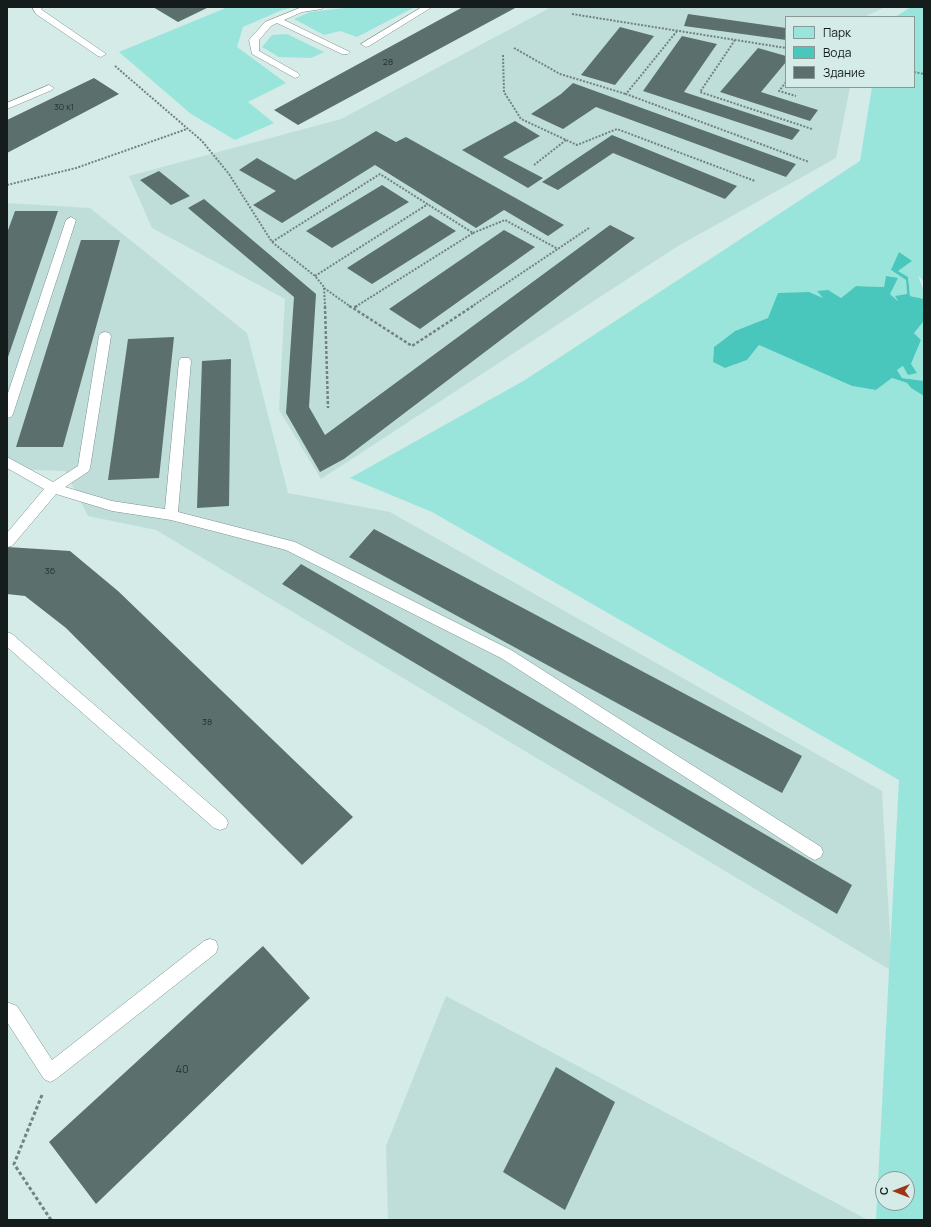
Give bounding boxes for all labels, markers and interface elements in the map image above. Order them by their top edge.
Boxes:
legend [785,16,915,88]
text: Парк [823,24,851,41]
text: Вода [823,44,851,61]
house number: 28 [383,57,393,67]
text: Здание [823,64,865,81]
house number: 30 к1 [54,102,74,112]
house number: 36 [45,566,55,576]
house number: 38 [202,717,212,727]
house number: 40 [175,1063,189,1077]
north arrow [875,1171,915,1211]
text: С [876,1187,891,1195]

